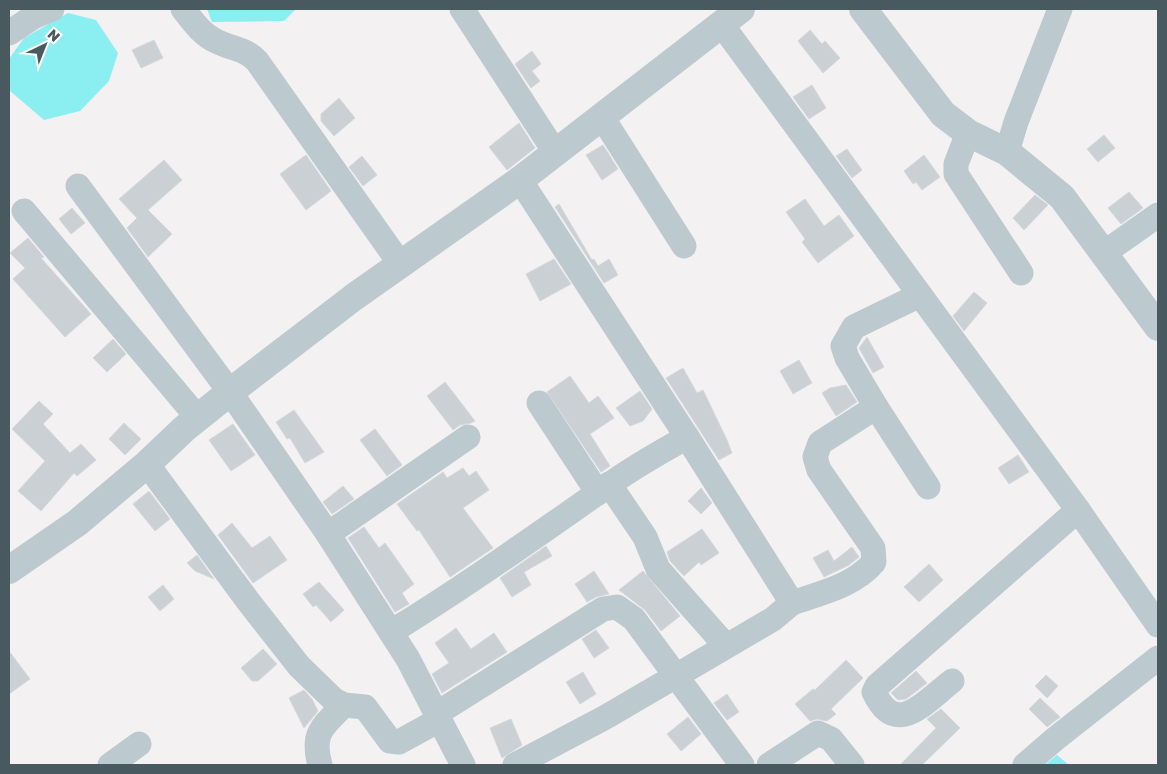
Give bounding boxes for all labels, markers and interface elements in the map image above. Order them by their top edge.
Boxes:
north arrow [20,20,70,70]
text: N [45,25,64,45]

